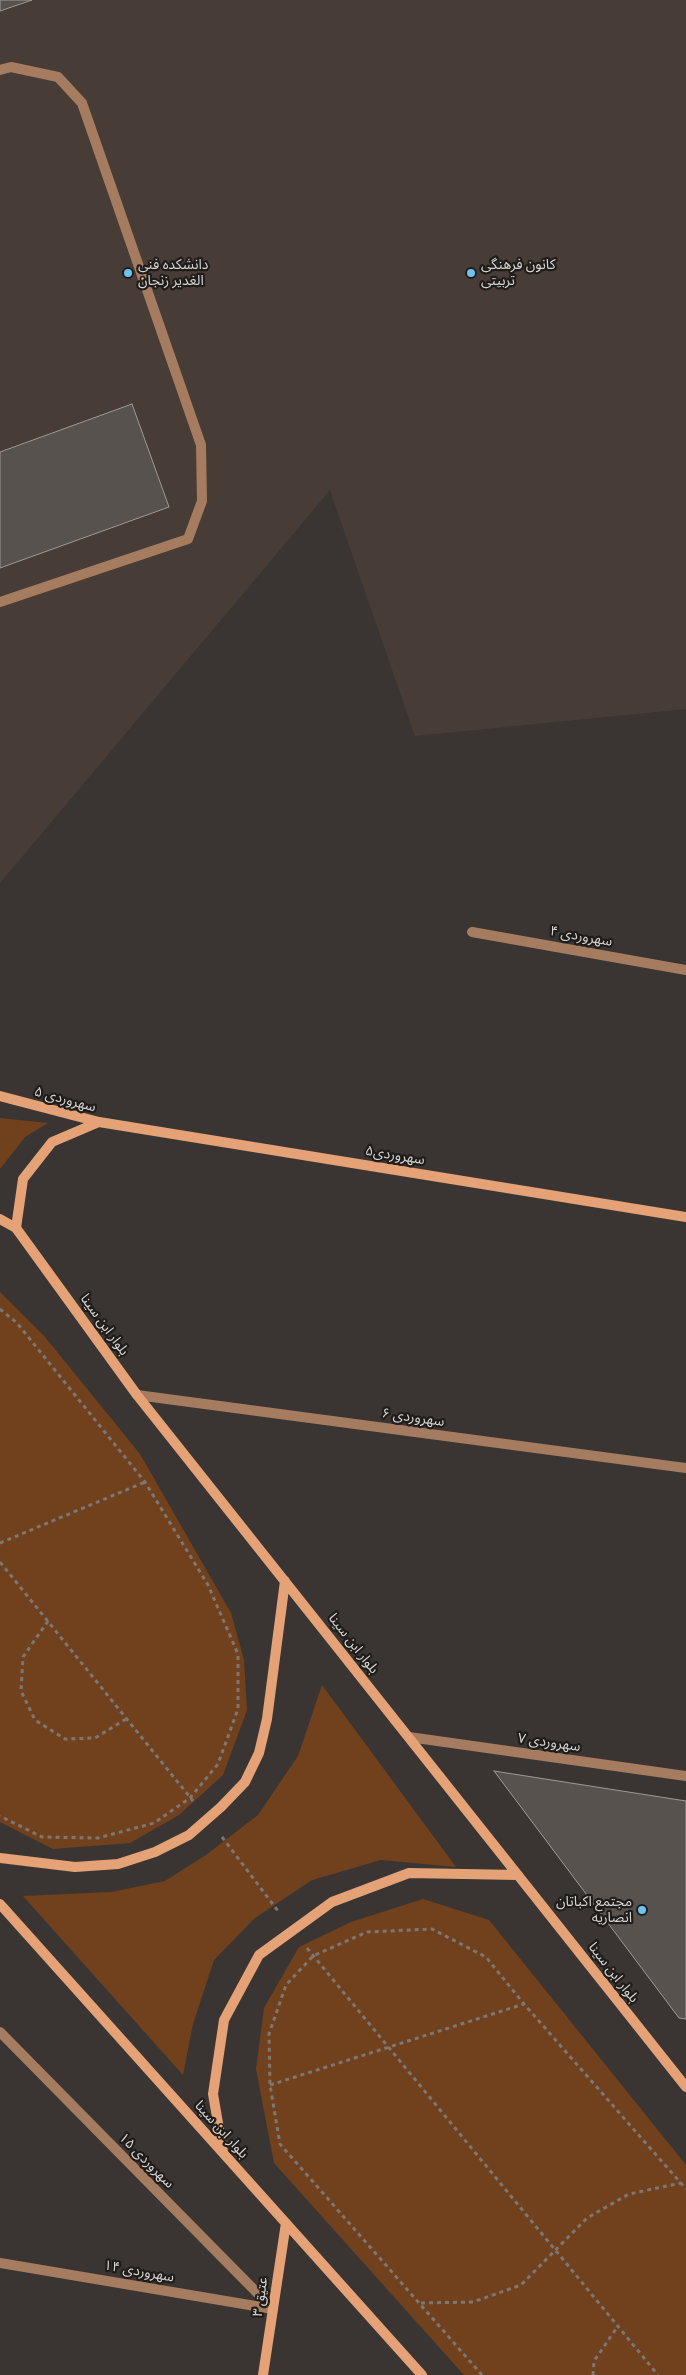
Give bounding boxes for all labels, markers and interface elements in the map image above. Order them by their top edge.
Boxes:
place label: دانشکده فنی الغدیر زنجان [138,257,209,290]
place label: کانون فرهنگی تربیتی [481,257,556,290]
marker: دانشکده فنی الغدیر زنجان [122,267,134,279]
marker: کانون فرهنگی تربیتی [465,267,477,279]
street label: سهروردی ۴ [548,923,614,951]
street label: سهروردی ۵ [32,1084,98,1116]
street label: سهروردی۵ [364,1143,426,1169]
street label: بلوار ابن سینا [76,1291,132,1359]
street label: سهروردی ۶ [381,1405,445,1431]
street label: بلوار ابن سینا [324,1610,382,1678]
street label: سهروردی ۷ [517,1730,581,1756]
place label: مجتمع اکباتان انصاریه [556,1894,632,1926]
marker: مجتمع اکباتان انصاریه [636,1904,648,1916]
street label: بلوار ابن سینا [584,1939,642,2007]
street label: بلوار ابن سینا [191,2098,251,2162]
street label: سهروردی ۱۵ [115,2130,177,2192]
street label: سهروردی ۱۴ [102,2258,176,2286]
street label: عتیق ۳ [250,2276,272,2318]

